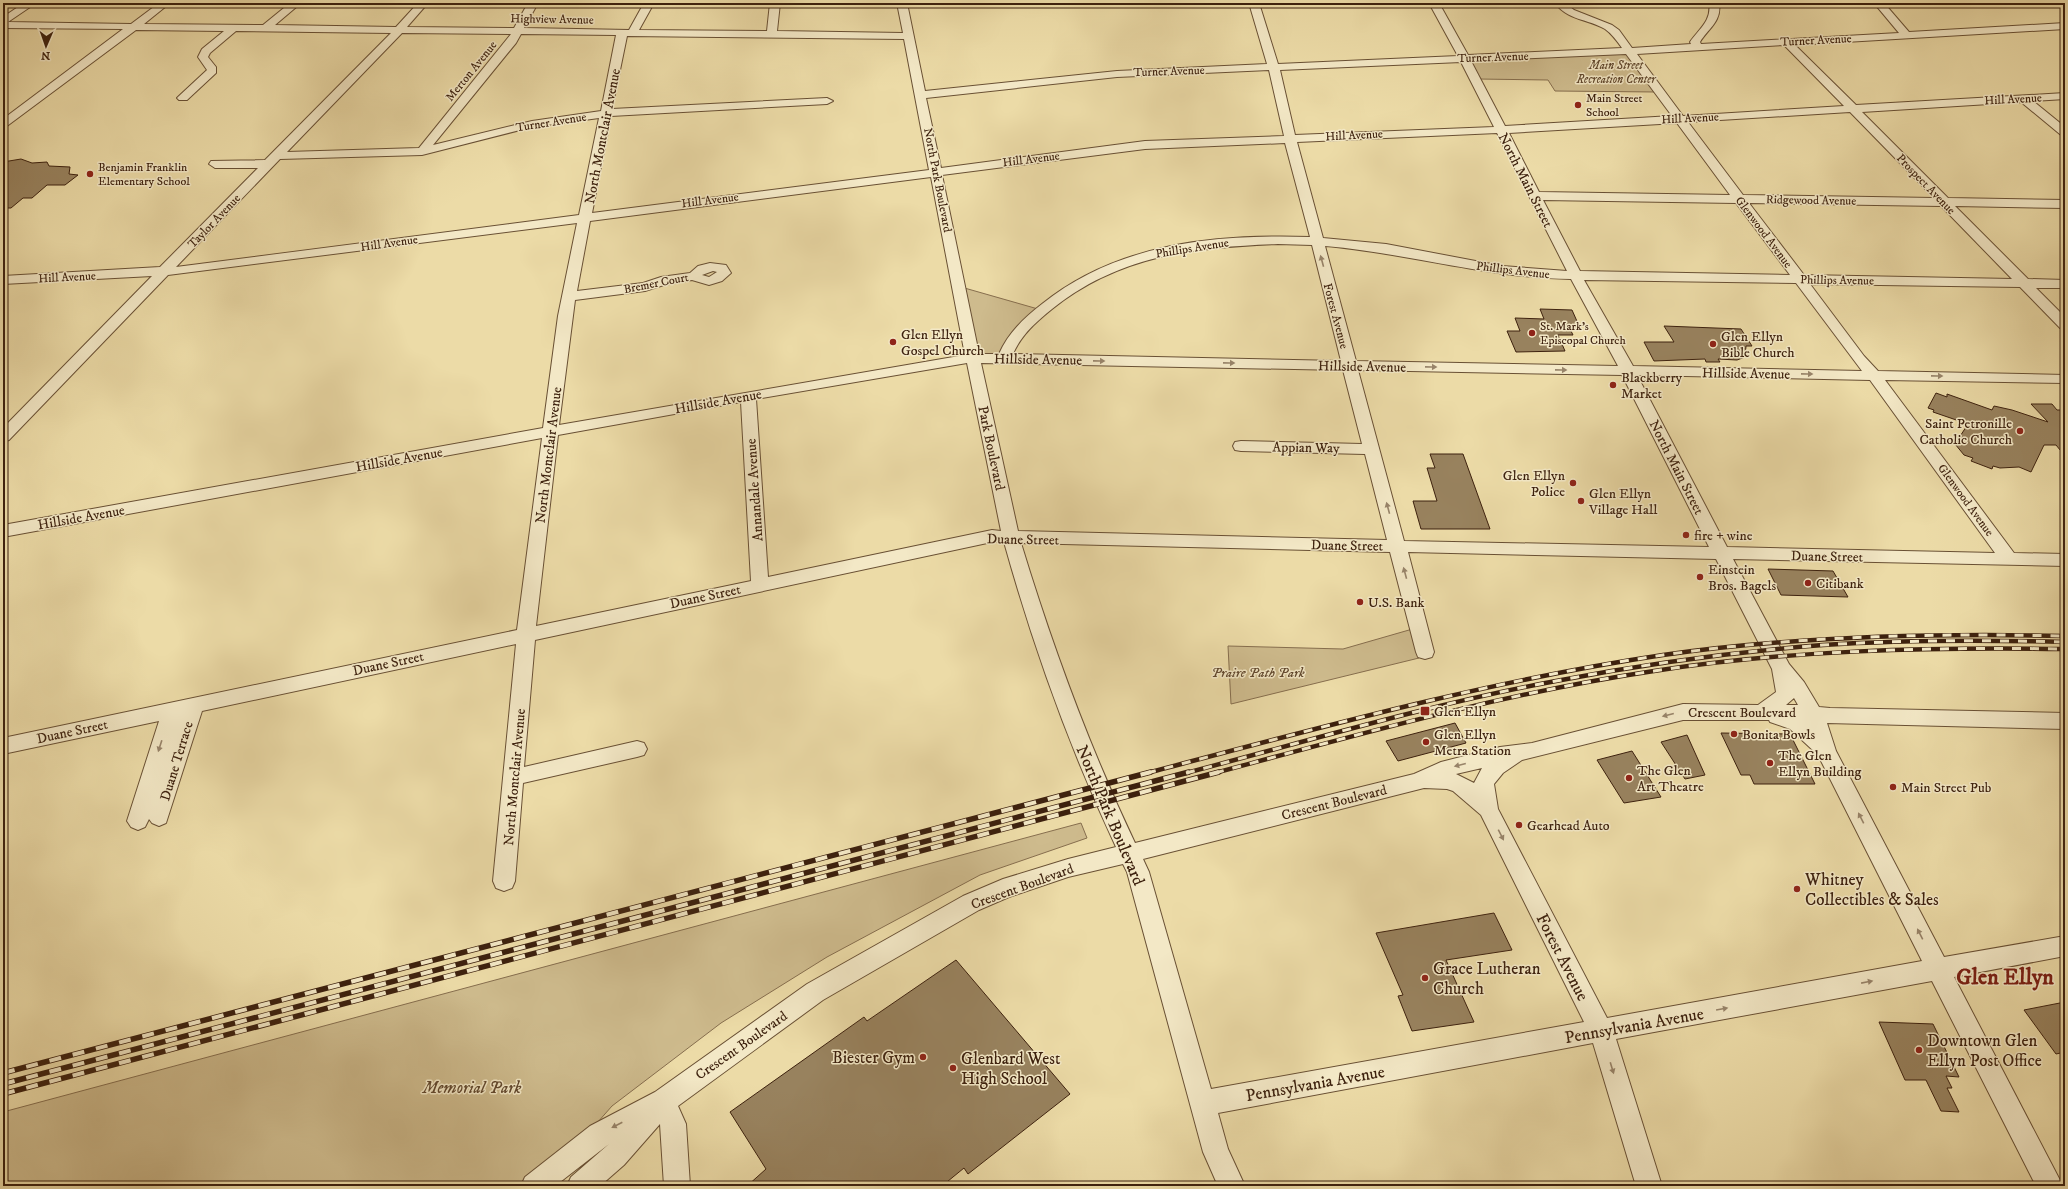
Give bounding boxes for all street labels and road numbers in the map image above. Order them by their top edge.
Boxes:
street label: Highview Avenue [510,11,594,28]
street label: Turner Avenue [1780,31,1852,50]
street label: Merton Avenue [442,38,500,105]
street label: Turner Avenue [1457,49,1529,66]
street label: Turner Avenue [1133,63,1205,80]
street label: North Montclair Avenue [581,67,625,205]
street label: Hill Avenue [1984,91,2042,108]
street label: Turner Avenue [515,110,587,135]
street label: Hill Avenue [1661,110,1719,127]
street label: North Park Boulevard [920,127,955,234]
street label: Hill Avenue [1325,127,1383,144]
street label: North Main Street [1494,130,1557,231]
street label: Hill Avenue [1002,149,1061,170]
street label: Prospect Avenue [1893,151,1958,218]
street label: Hill Avenue [681,190,740,211]
street label: Taylor Avenue [185,191,244,252]
street label: Ridgewood Avenue [1766,192,1856,209]
street label: Glenwood Avenue [1732,194,1795,271]
street label: Hill Avenue [360,232,419,255]
street label: Phillips Avenue [1154,235,1230,262]
street label: Phillips Avenue [1475,259,1551,282]
street label: Hill Avenue [38,269,96,286]
street label: Bremer Court [622,270,690,297]
street label: Phillips Avenue [1800,272,1874,289]
street label: Forest Avenue [1320,282,1351,351]
street label: Hillside Avenue [994,350,1082,370]
street label: Hillside Avenue [1318,357,1406,377]
street label: Hillside Avenue [1702,364,1790,384]
street label: Hillside Avenue [673,385,763,419]
street label: North Montclair Avenue [532,386,566,524]
street label: Park Boulevard [973,404,1009,492]
street label: North Main Street [1645,417,1708,518]
street label: Annandale Avenue [742,438,768,542]
street label: Appian Way [1272,438,1340,458]
street label: Hillside Avenue [354,443,444,477]
street label: Glenwood Avenue [1934,461,1997,539]
street label: Hillside Avenue [36,501,126,535]
street label: Duane Street [987,530,1060,550]
street label: Duane Street [1311,536,1384,556]
street label: Duane Street [1791,547,1864,567]
street label: Duane Street [668,581,743,613]
street label: Duane Street [351,648,426,680]
street label: Crescent Boulevard [1688,704,1796,722]
street label: North Montclair Avenue [500,708,530,846]
street label: Duane Street [35,716,110,748]
street label: Duane Terrace [156,719,198,803]
street label: North Park Boulevard [1071,742,1150,889]
street label: Crescent Boulevard [1280,781,1389,825]
street label: Crescent Boulevard [968,860,1076,914]
street label: Forest Avenue [1531,910,1594,1005]
street label: Pennsylvania Avenue [1563,1003,1705,1049]
street label: Crescent Boulevard [692,1007,791,1084]
street label: Pennsylvania Avenue [1244,1061,1386,1107]

